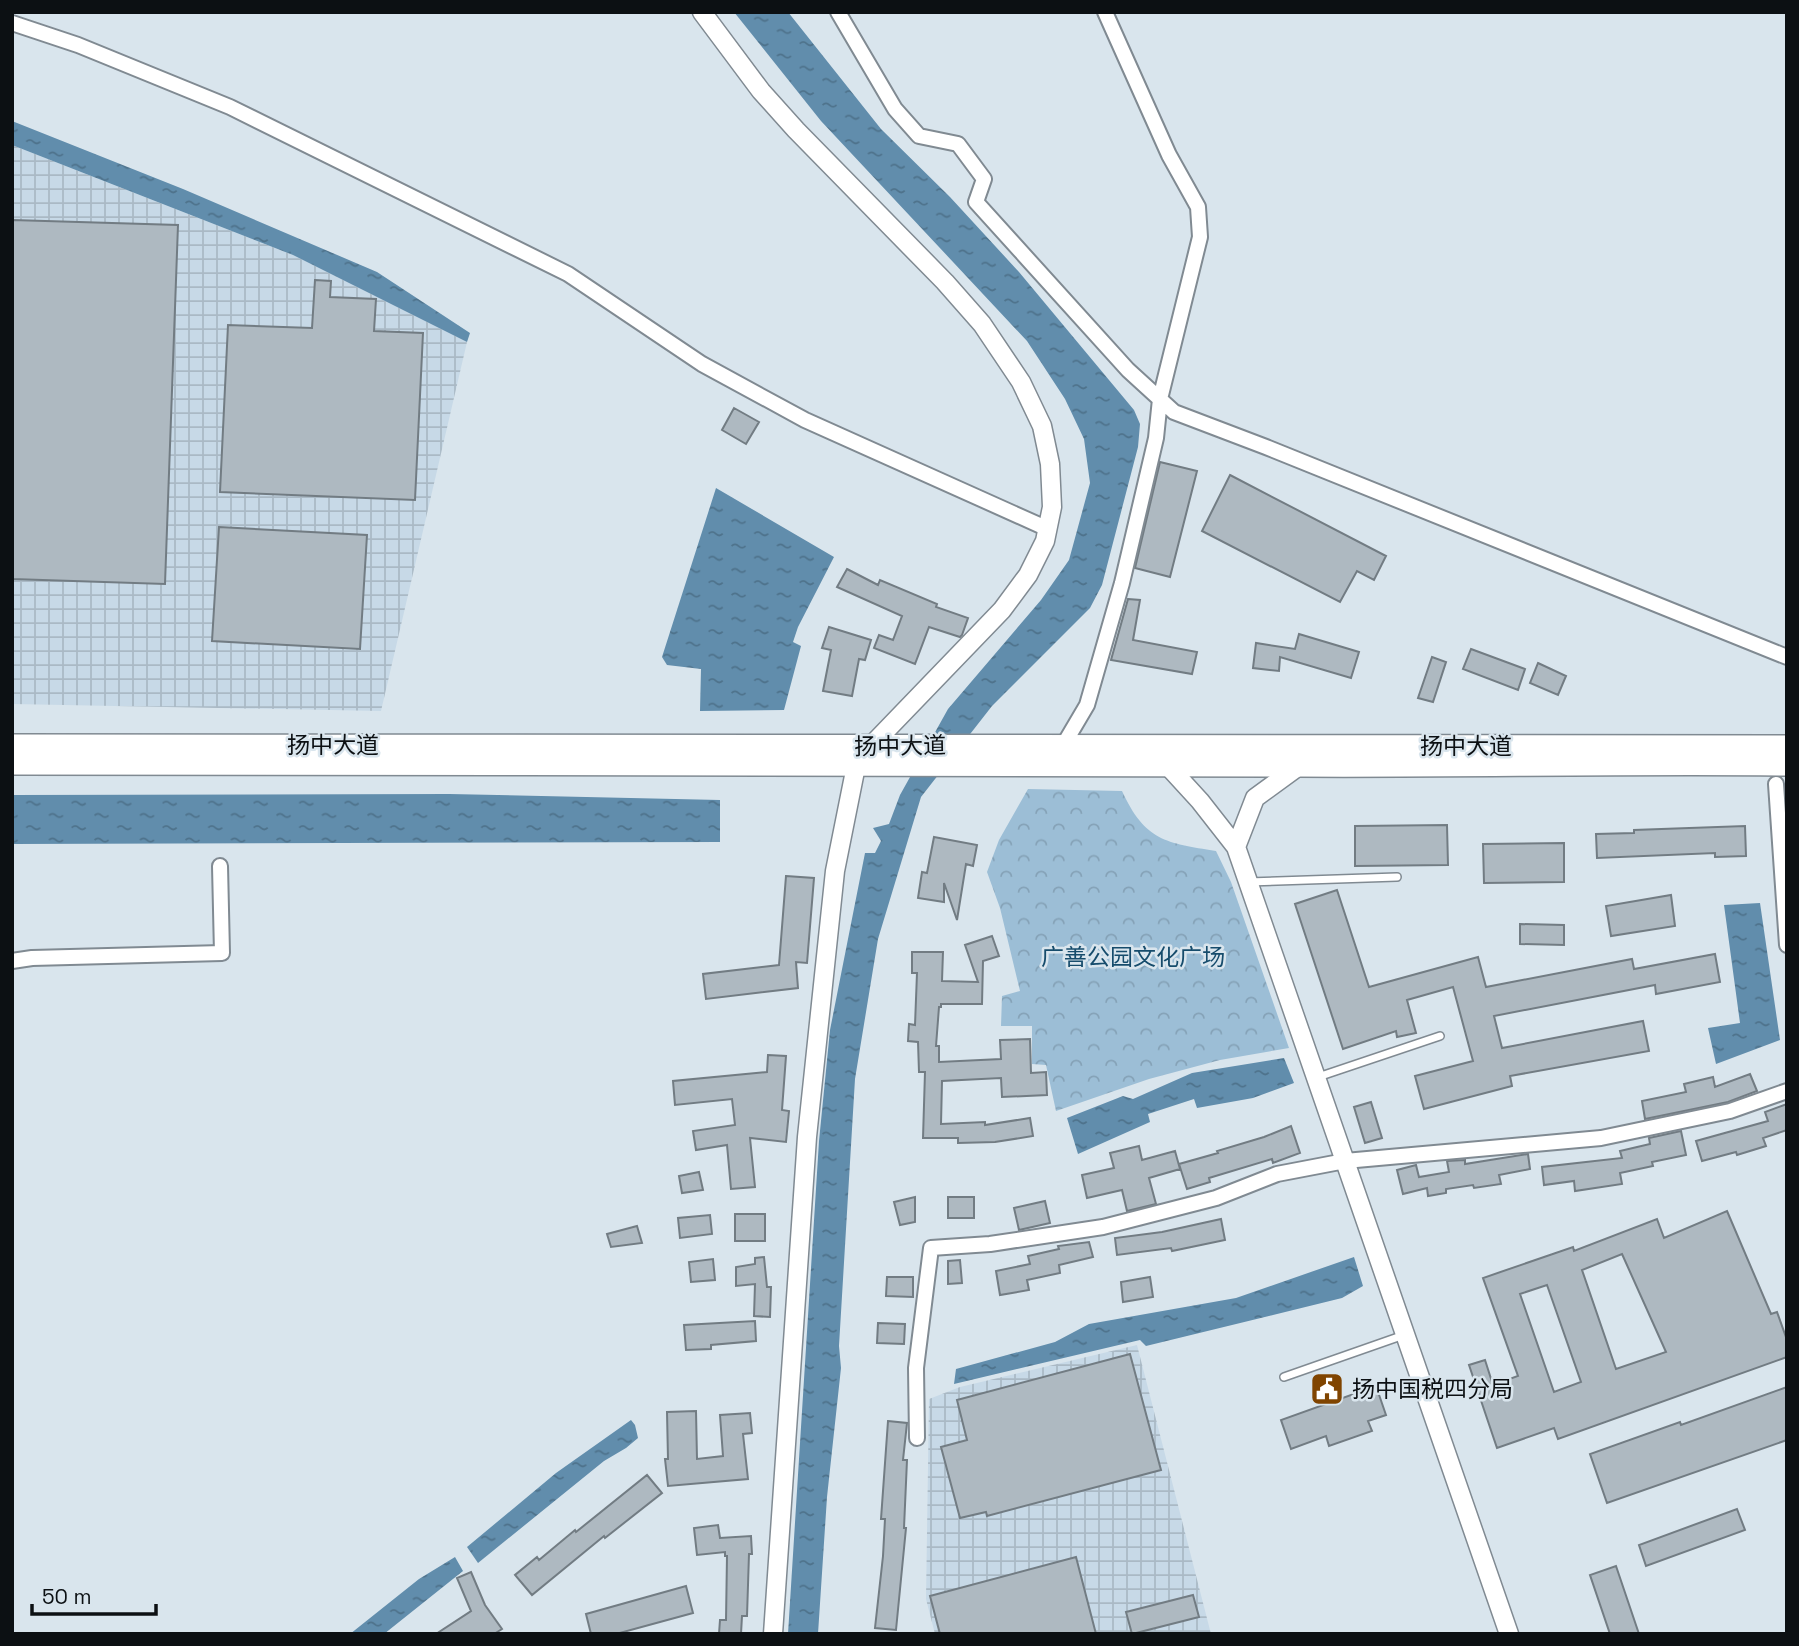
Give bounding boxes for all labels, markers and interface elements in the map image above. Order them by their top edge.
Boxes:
street label: 扬中大道 [287,730,379,760]
street label: 扬中大道 [854,730,946,762]
street label: 扬中大道 [1420,731,1512,761]
park label: 广善公园文化广场 [1041,942,1225,972]
public building icon: 扬中国税四分局 [1308,1370,1346,1408]
place label: 扬中国税四分局 [1352,1374,1513,1404]
scale bar [32,1572,156,1616]
text: 50 m [42,1583,92,1610]

